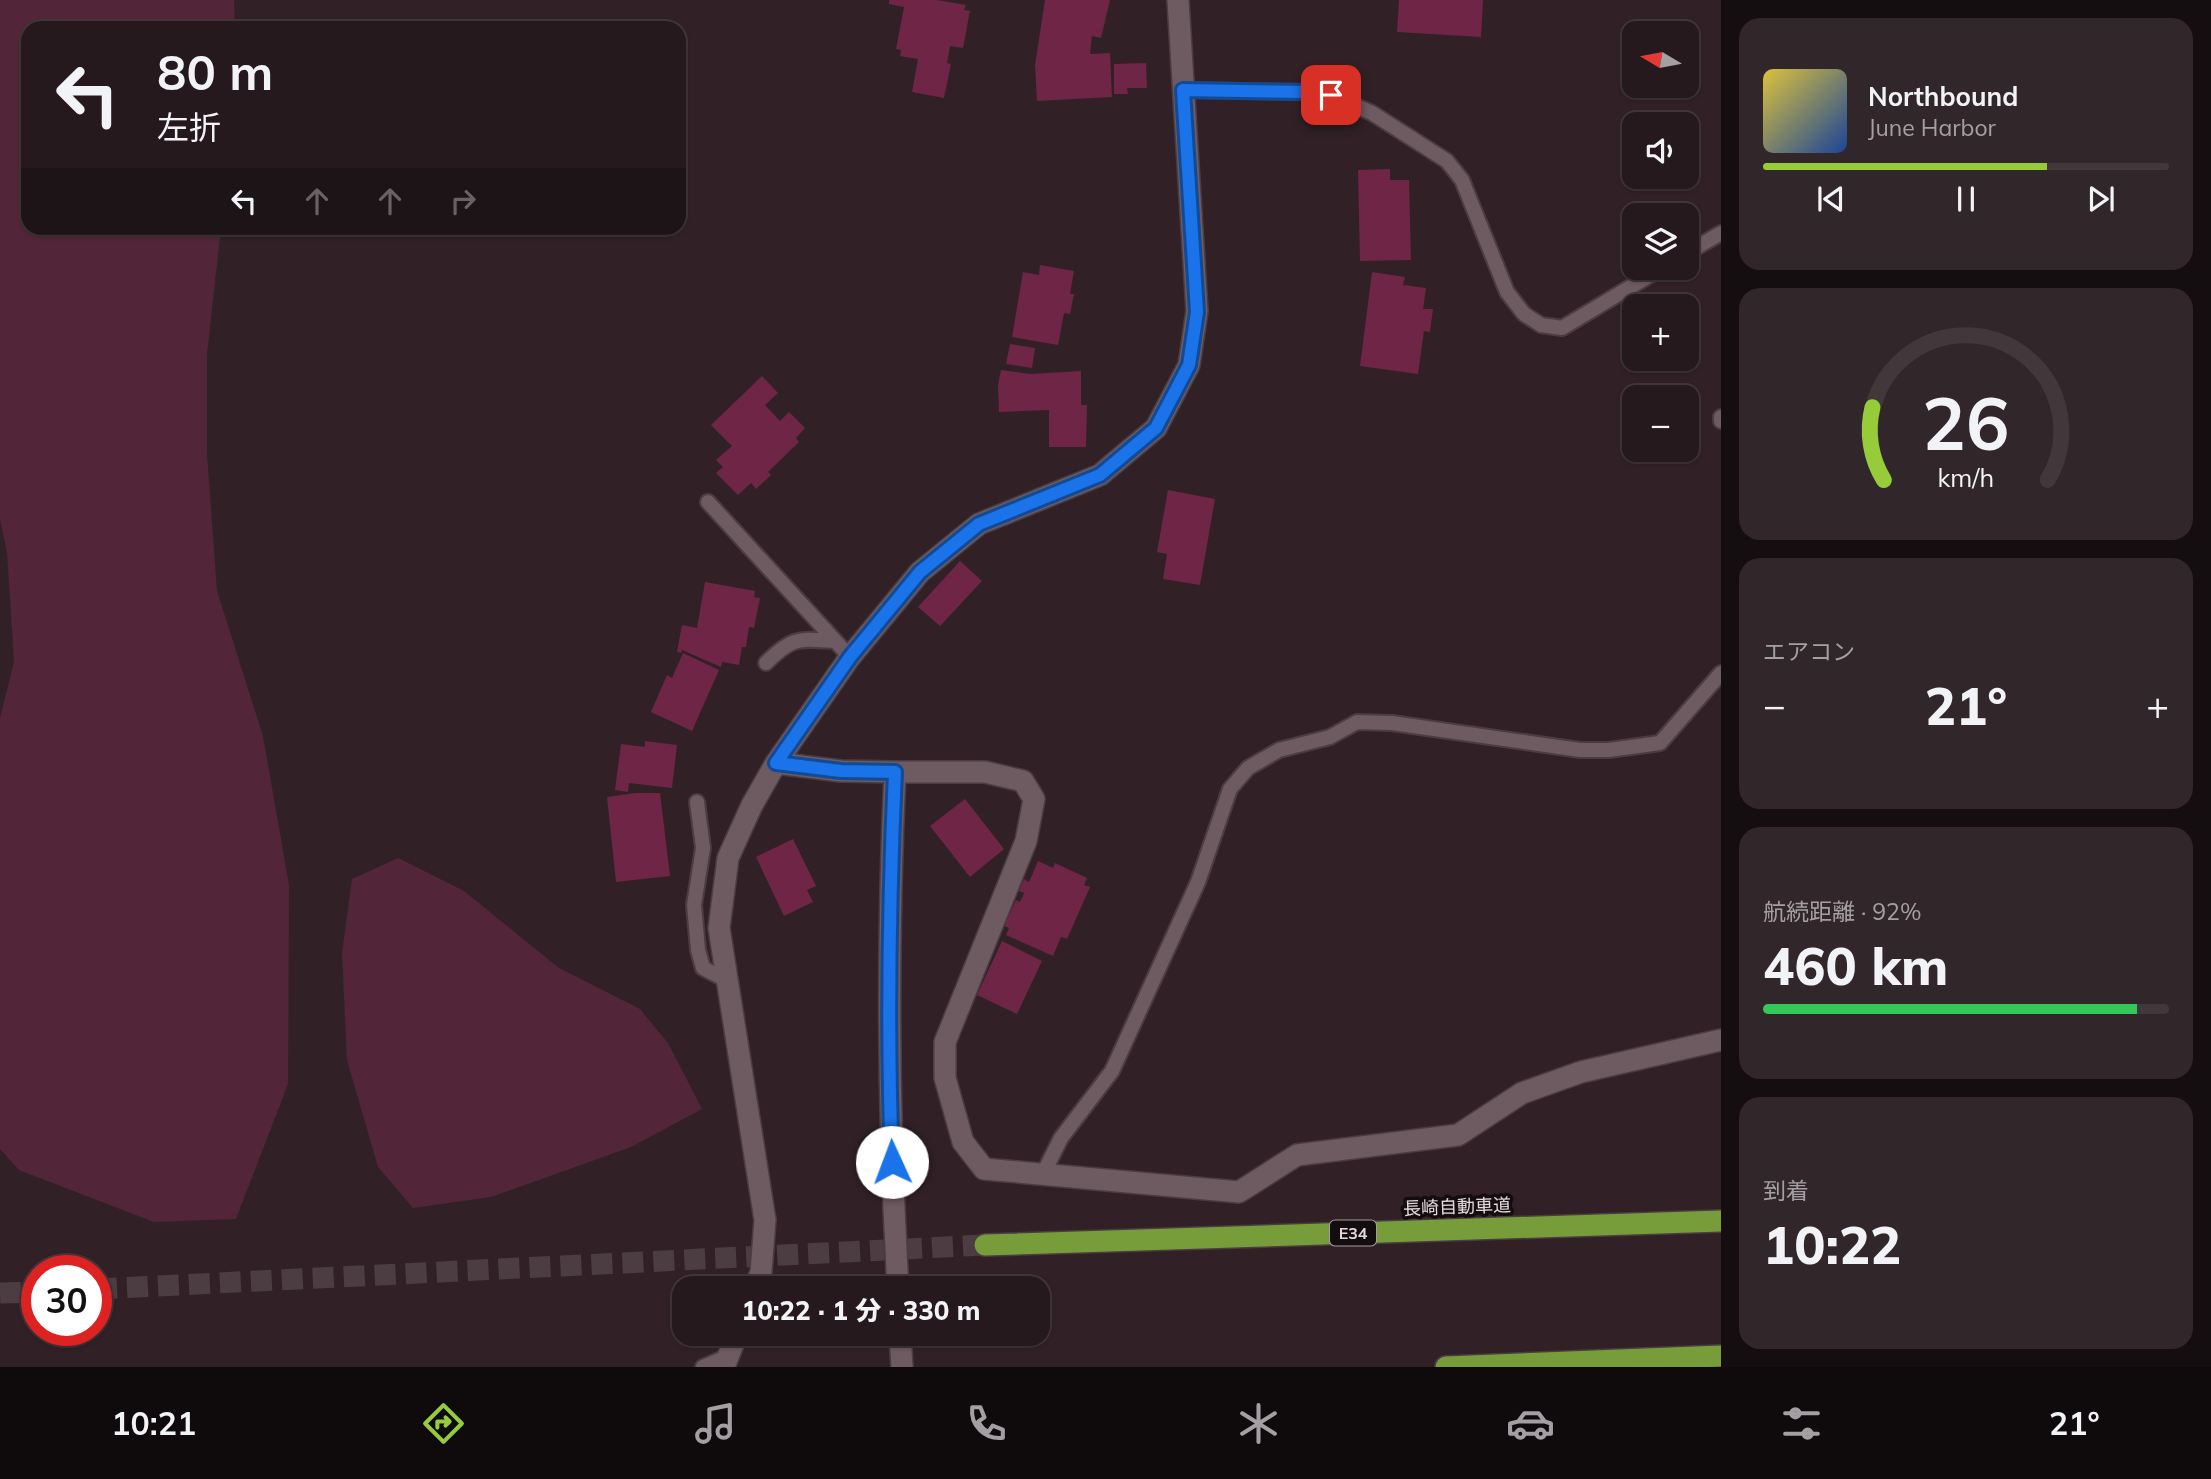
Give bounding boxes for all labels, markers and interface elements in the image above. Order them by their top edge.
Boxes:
north arrow [1622,21,1699,98]
map controls [1622,21,1699,462]
text: 80 m [157,41,273,102]
icon: left [42,49,133,140]
pin [1301,65,1361,125]
icon: arrive [1312,76,1350,114]
text: Northbound [1868,80,2018,113]
text: 左折 [157,107,221,147]
button: sound [1622,112,1699,189]
text: June Harbor [1868,113,1996,142]
icon: previous [1812,180,1850,218]
icon: pause [1947,180,1985,218]
icon: next [2082,180,2120,218]
icon: left [225,182,263,220]
icon: ahead [298,182,336,220]
icon: ahead [371,182,409,220]
icon: right [444,182,482,220]
button: layers [1622,203,1699,280]
button: + [1622,294,1699,371]
text: 26 [1922,377,2010,468]
button: − [1622,385,1699,462]
text: km/h [1938,461,1994,492]
text: エアコン [1763,637,1855,666]
text: 21° [1925,673,2007,738]
text: − [1763,681,1786,729]
text: + [2146,681,2169,729]
text: 航続距離 · 92% [1763,897,1921,926]
text: 460 km [1763,933,1948,998]
position arrow [855,1125,929,1199]
text: 到着 [1763,1176,1809,1205]
street label: 長崎自動車道 [1403,1193,1511,1220]
text: 10:22 [1763,1212,1901,1277]
road number: E34 [1330,1220,1376,1246]
speed limit sign: 30 [21,1255,112,1346]
text: 10:22 · 1 分 · 330 m [742,1294,980,1327]
icon: directions [419,1399,468,1448]
icon: music [691,1399,740,1448]
icon: phone [962,1399,1011,1448]
icon: climate [1234,1399,1283,1448]
icon: car [1506,1399,1555,1448]
icon: filters [1777,1399,1826,1448]
text: 10:21 [111,1403,196,1443]
text: 21° [2049,1403,2100,1443]

